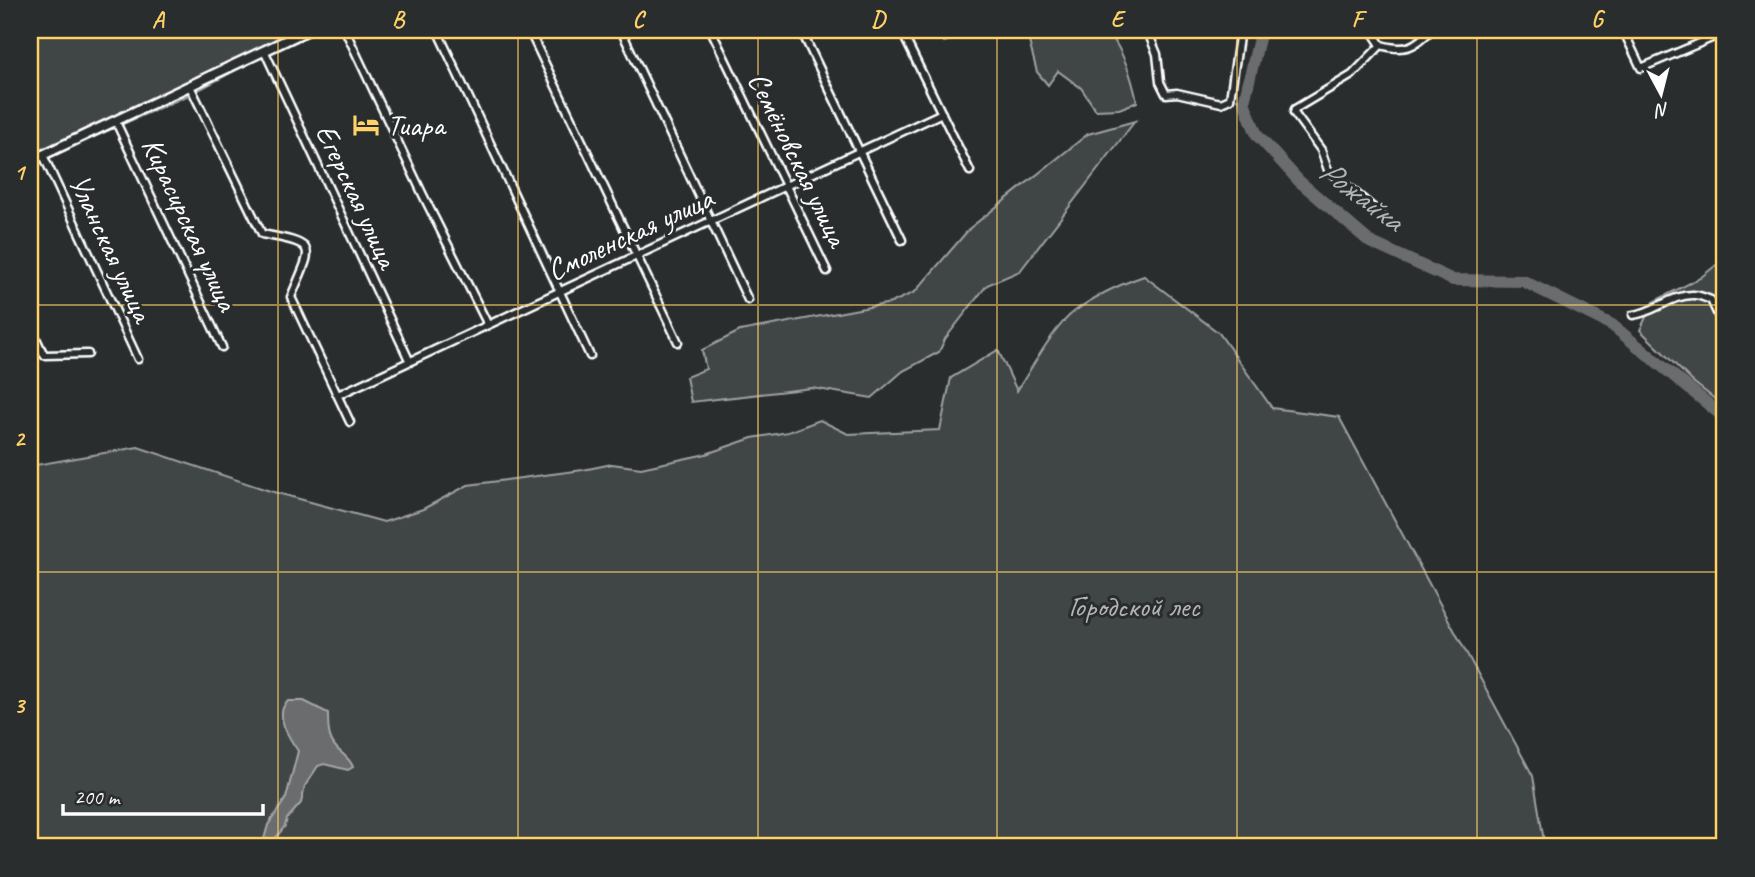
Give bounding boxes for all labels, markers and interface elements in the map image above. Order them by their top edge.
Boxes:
text: A [152,5,166,34]
text: B [392,5,406,34]
text: C [633,5,647,34]
text: D [871,5,887,34]
text: E [1111,5,1127,34]
text: F [1352,5,1368,34]
text: G [1591,5,1606,34]
north arrow [1626,60,1696,130]
street label: Семёновская улица [739,65,858,255]
text: N [1652,97,1670,123]
place label: Тиара [387,106,447,144]
hotel icon: Тиара [351,110,381,140]
street label: Егерская улица [307,118,408,276]
street label: Кирасирская улица [133,131,248,319]
water label: Рожайка [1312,151,1414,242]
text: 1 [14,158,27,187]
street label: Уланская улица [60,168,163,330]
street label: Смоленская улица [541,178,721,289]
text: 2 [14,424,27,453]
park label: Городской лес [1068,587,1201,625]
text: 3 [14,691,27,720]
scale bar [63,772,262,816]
text: 200 m [74,784,121,810]

